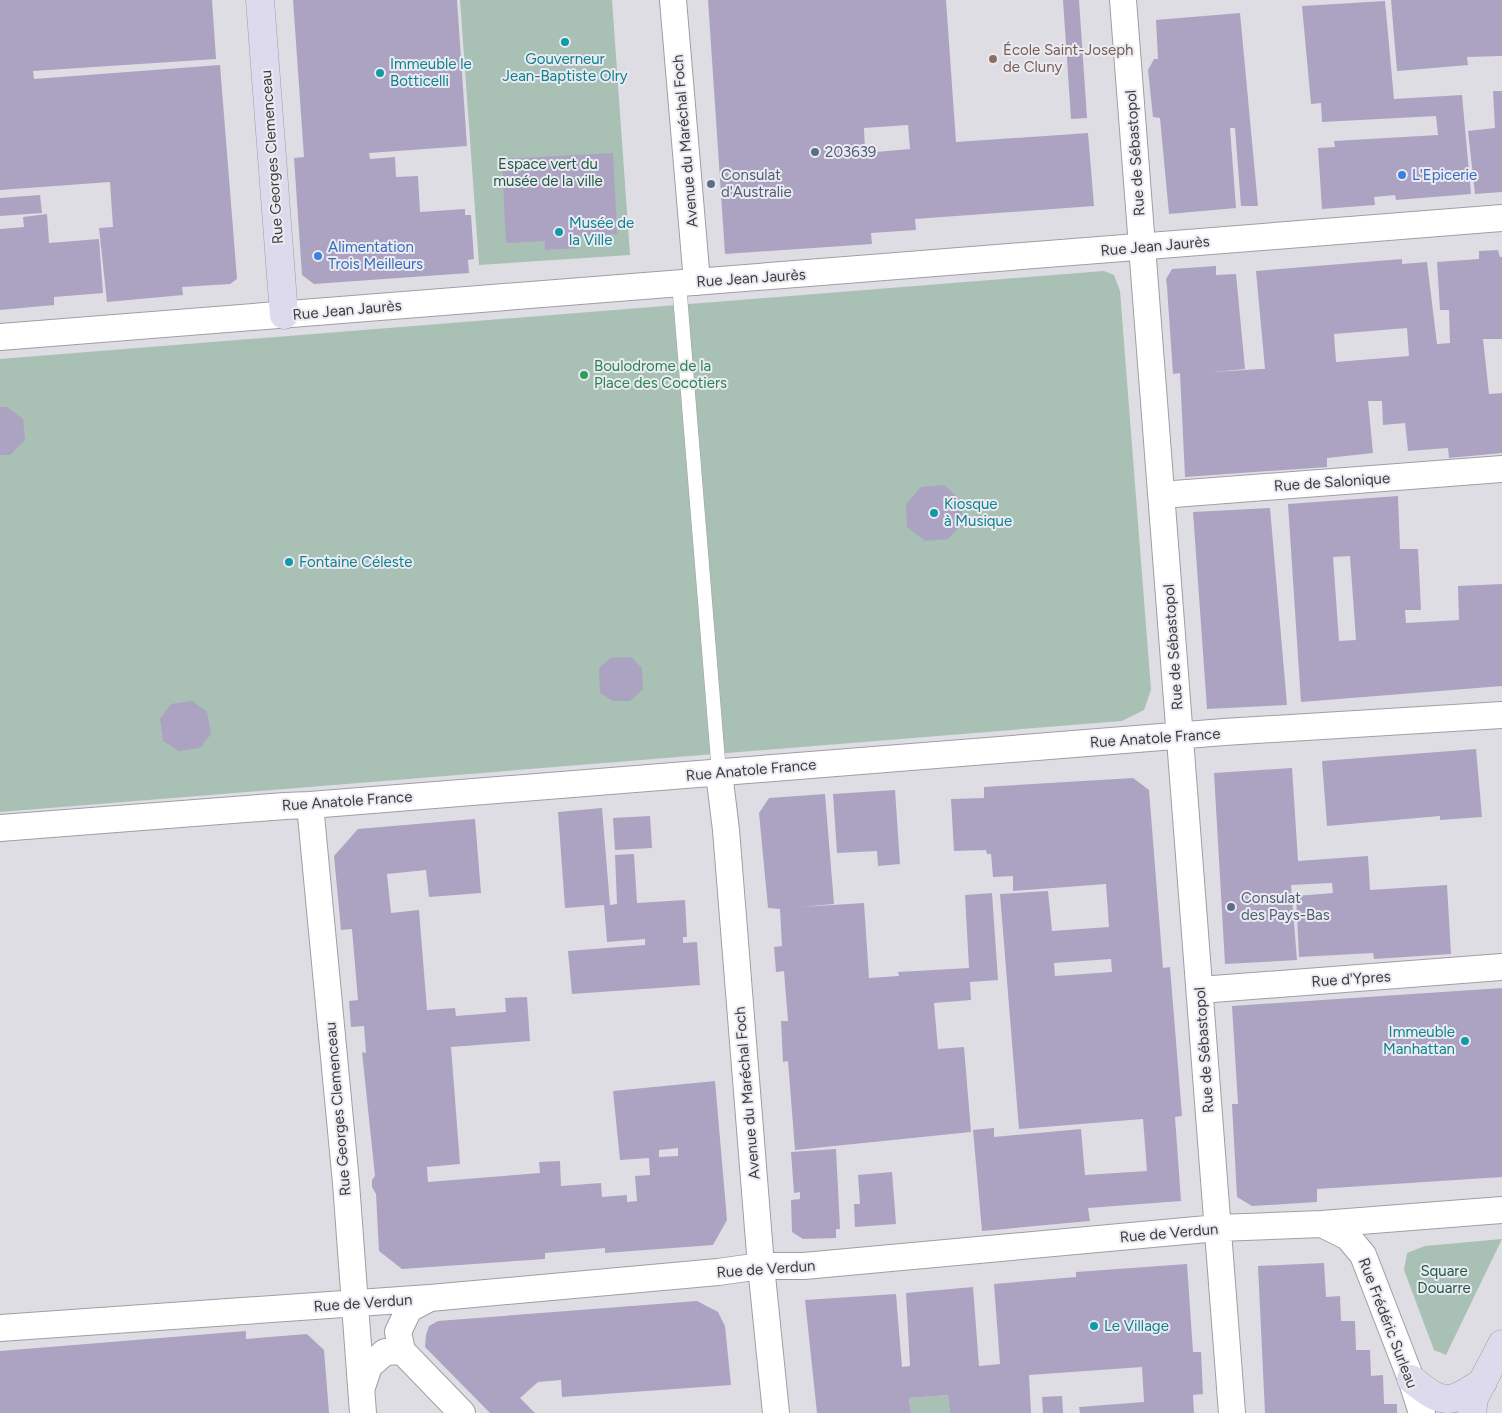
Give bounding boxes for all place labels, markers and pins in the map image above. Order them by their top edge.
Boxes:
marker: Gouverneur Jean-Baptiste Olry [559,36,571,48]
place label: École Saint-Joseph de Cluny [1003,41,1133,76]
place label: Gouverneur Jean-Baptiste Olry [502,50,628,85]
marker: École Saint-Joseph de Cluny [987,53,999,65]
place label: Immeuble le Botticelli [390,55,472,90]
marker: Immeuble le Botticelli [374,67,386,79]
place label: 203639 [825,143,876,161]
marker: 203639 [809,146,821,158]
place label: Consulat d'Australie [721,166,792,201]
place label: L'Epicerie [1412,166,1477,184]
marker: L'Epicerie [1396,169,1408,181]
marker: Consulat d'Australie [705,178,717,190]
place label: Musée de la Ville [569,214,634,249]
marker: Musée de la Ville [553,226,565,238]
place label: Alimentation Trois Meilleurs [328,238,423,273]
marker: Alimentation Trois Meilleurs [312,250,324,262]
place label: Boulodrome de la Place des Cocotiers [594,357,727,392]
marker: Boulodrome de la Place des Cocotiers [578,369,590,381]
place label: Kiosque à Musique [944,495,1012,530]
marker: Kiosque à Musique [928,507,940,519]
place label: Fontaine Céleste [299,553,412,571]
marker: Fontaine Céleste [283,556,295,568]
place label: Consulat des Pays-Bas [1241,889,1330,924]
marker: Consulat des Pays-Bas [1225,901,1237,913]
place label: Immeuble Manhattan [1383,1023,1455,1058]
marker: Immeuble Manhattan [1459,1035,1471,1047]
place label: Le Village [1104,1317,1169,1335]
marker: Le Village [1088,1320,1100,1332]

